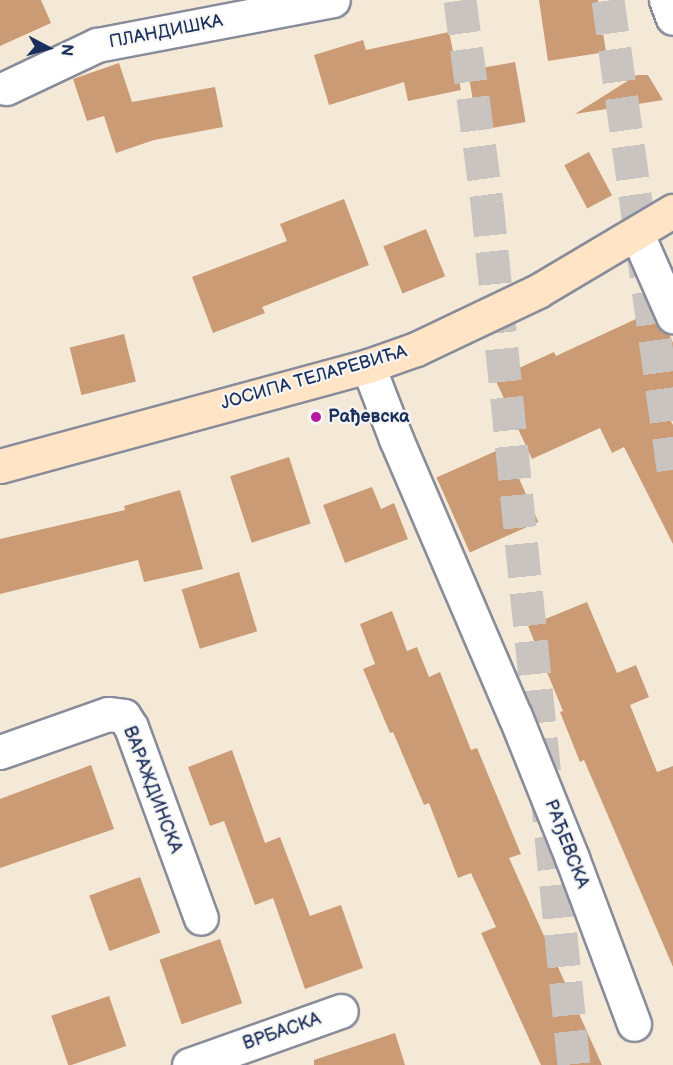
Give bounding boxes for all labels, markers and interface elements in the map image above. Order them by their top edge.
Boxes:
street label: ПЛАНДИШКА [107,10,225,54]
north arrow [18,18,78,78]
text: N [56,43,76,57]
street label: ЈОСИПА ТЕЛАРЕВИЋА [219,341,409,415]
place label: Рађевска [328,406,409,428]
marker: Рађевска [309,410,323,424]
street label: ВАРАЖДИНСКА [118,723,186,857]
street label: РАЂЕВСКА [539,796,593,892]
street label: ВРБАСКА [240,1009,324,1055]

